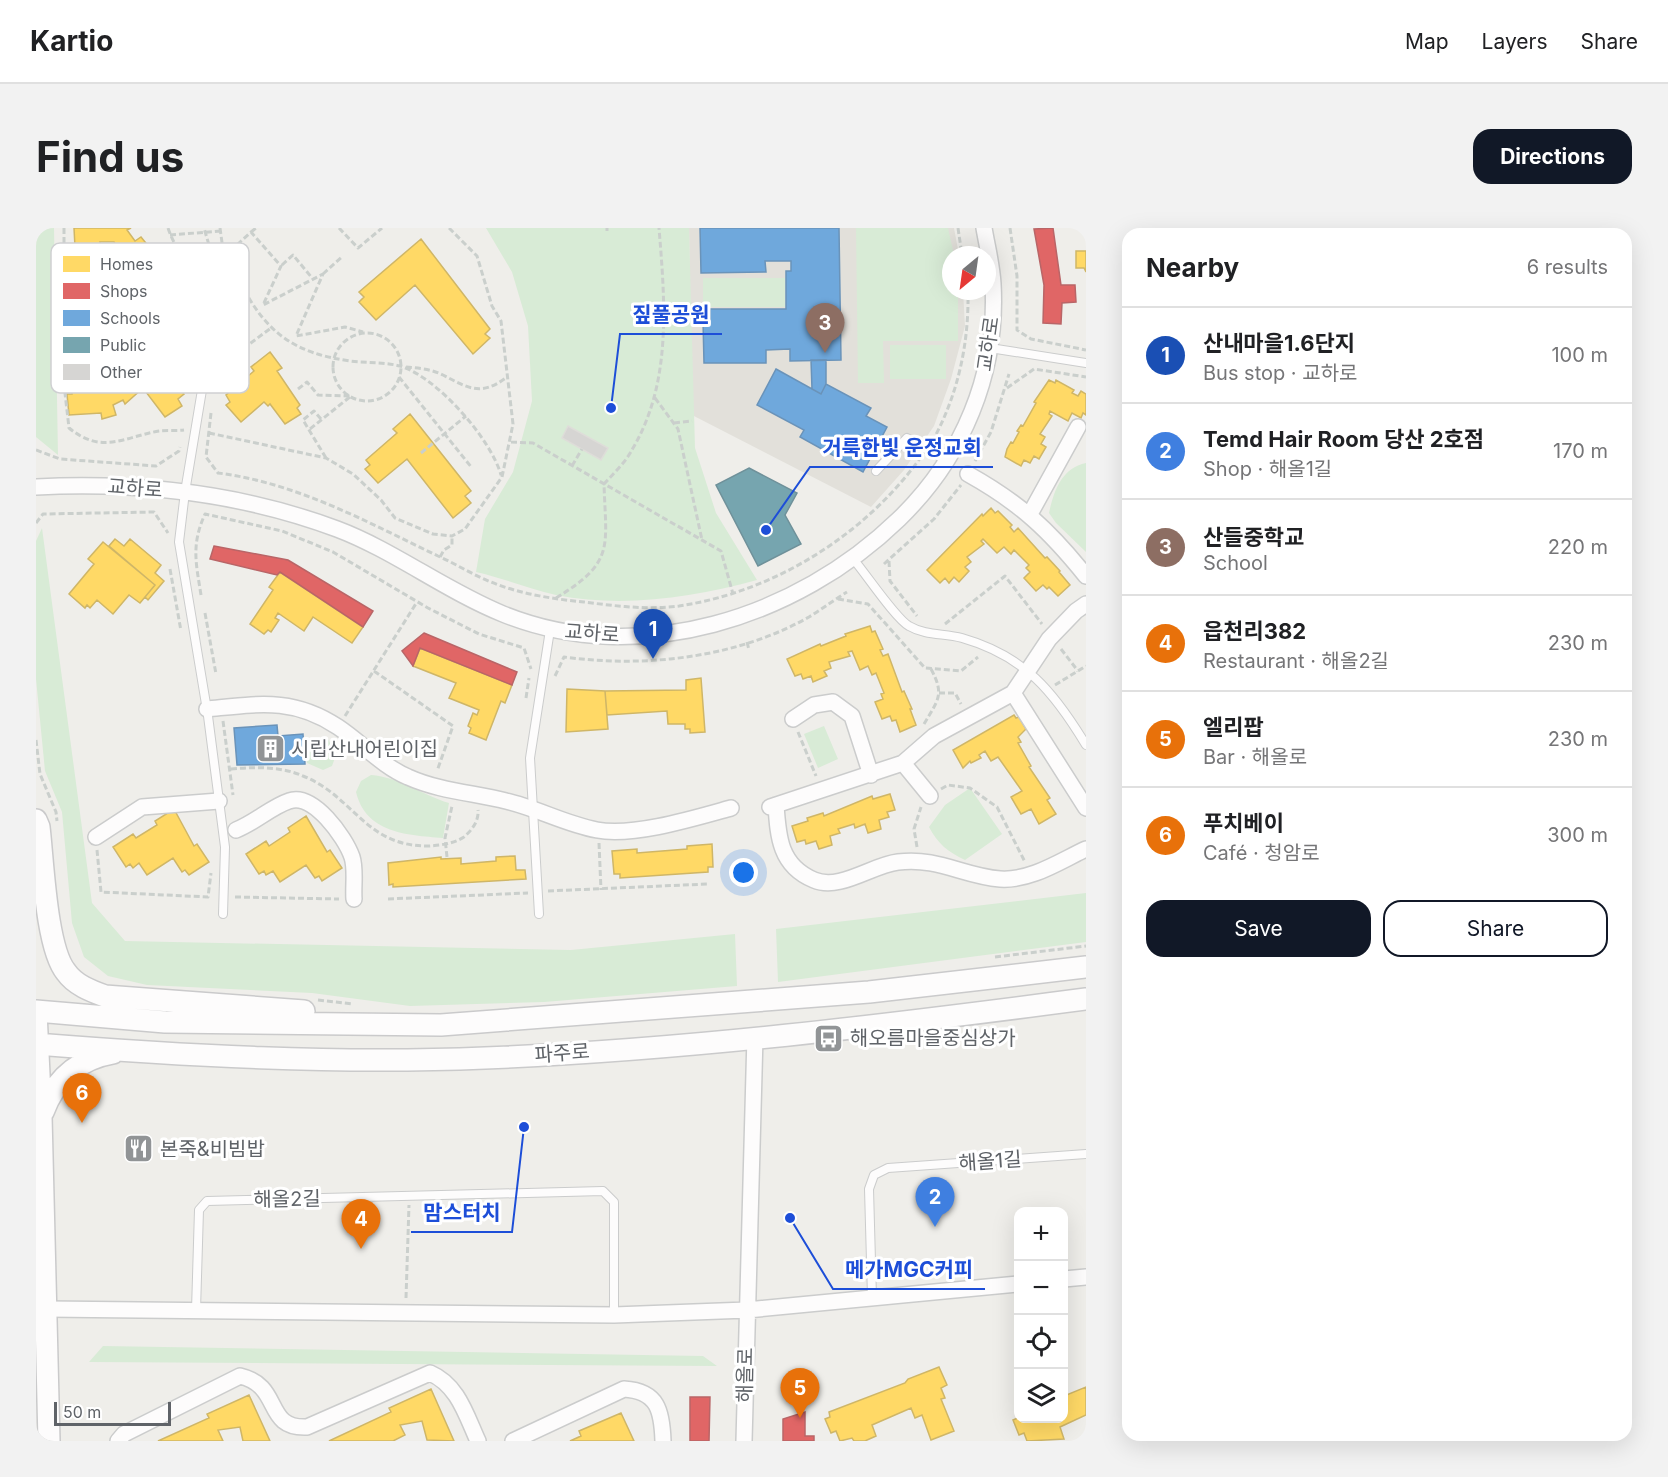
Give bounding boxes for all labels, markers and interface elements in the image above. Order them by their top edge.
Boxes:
text: Kartio [30,24,113,58]
text: Map [1405,29,1449,54]
text: Layers [1482,29,1548,54]
text: Share [1581,29,1638,54]
button: Directions [1473,129,1632,184]
text: Find us [36,131,184,182]
legend [51,243,249,393]
north arrow [942,246,996,300]
text: Nearby [1146,252,1239,283]
text: Homes [100,254,153,274]
text: 6 results [1527,255,1608,279]
text: Shops [100,281,148,301]
callout: 짚풀공원 [620,295,722,334]
text: 짚풀공원 [632,302,710,327]
pin: 3 [806,304,844,353]
text: Schools [100,308,160,328]
street label: 교하로 [972,315,1004,373]
text: 산내마을1.6단지 [1203,330,1355,356]
text: Public [100,335,146,355]
text: 1 [1161,343,1170,367]
text: 100 m [1551,343,1608,367]
text: Bus stop · 교하로 [1203,361,1357,385]
text: Other [100,362,142,382]
text: Temd Hair Room 당산 2호점 [1203,426,1484,452]
callout: 거룩한빛 운정교회 [810,428,993,467]
text: 거룩한빛 운정교회 [822,435,982,460]
text: 2 [1159,439,1172,463]
text: 170 m [1553,439,1608,463]
text: Shop · 해올1길 [1203,457,1332,481]
street label: 교하로 [107,474,163,502]
text: 산들중학교 [1203,524,1304,550]
text: 3 [1159,535,1172,559]
text: 220 m [1548,535,1608,559]
text: School [1203,551,1268,575]
pin: 1 [634,610,672,659]
text: 읍천리382 [1203,618,1306,644]
street label: 교하로 [564,619,620,647]
text: 4 [1159,631,1172,655]
text: 230 m [1548,631,1608,655]
text: Restaurant · 해올2길 [1203,649,1389,673]
text: 엘리팝 [1203,714,1264,740]
text: 5 [1159,727,1172,751]
text: 230 m [1548,727,1608,751]
building icon: 시립산내어린이집 [254,733,286,765]
place label: 시립산내어린이집 [291,737,438,761]
text: Bar · 해올로 [1203,745,1307,769]
text: 푸치베이 [1203,810,1284,836]
text: 6 [1159,823,1172,847]
text: 300 m [1547,823,1608,847]
text: Café · 청암로 [1203,841,1320,865]
your location [729,858,758,887]
button: Save [1146,900,1371,957]
button: Share [1383,900,1608,957]
bus stop icon: 해오름마을중심상가 [813,1022,845,1054]
place label: 해오름마을중심상가 [850,1026,1016,1050]
street label: 파주로 [534,1039,590,1067]
pin: 6 [62,1074,102,1123]
restaurant icon: 본죽&비빔밥 [123,1133,155,1165]
place label: 본죽&비빔밥 [160,1137,265,1161]
street label: 해올1길 [958,1147,1022,1175]
pin: 2 [916,1178,954,1227]
street label: 해올2길 [253,1186,321,1212]
callout: 맘스터치 [411,1193,512,1232]
pin: 4 [342,1200,380,1249]
text: 맘스터치 [423,1200,501,1225]
map controls [1014,1207,1068,1423]
button: + [1014,1207,1068,1261]
callout: 메가MGC커피 [833,1250,985,1289]
text: 메가MGC커피 [845,1257,973,1282]
button: − [1014,1261,1068,1315]
button: locate [1014,1315,1068,1369]
street label: 해올로 [733,1347,757,1403]
pin: 5 [780,1368,819,1418]
button: layers [1014,1369,1068,1423]
scale bar [54,1399,171,1426]
text: 50 m [63,1402,101,1422]

